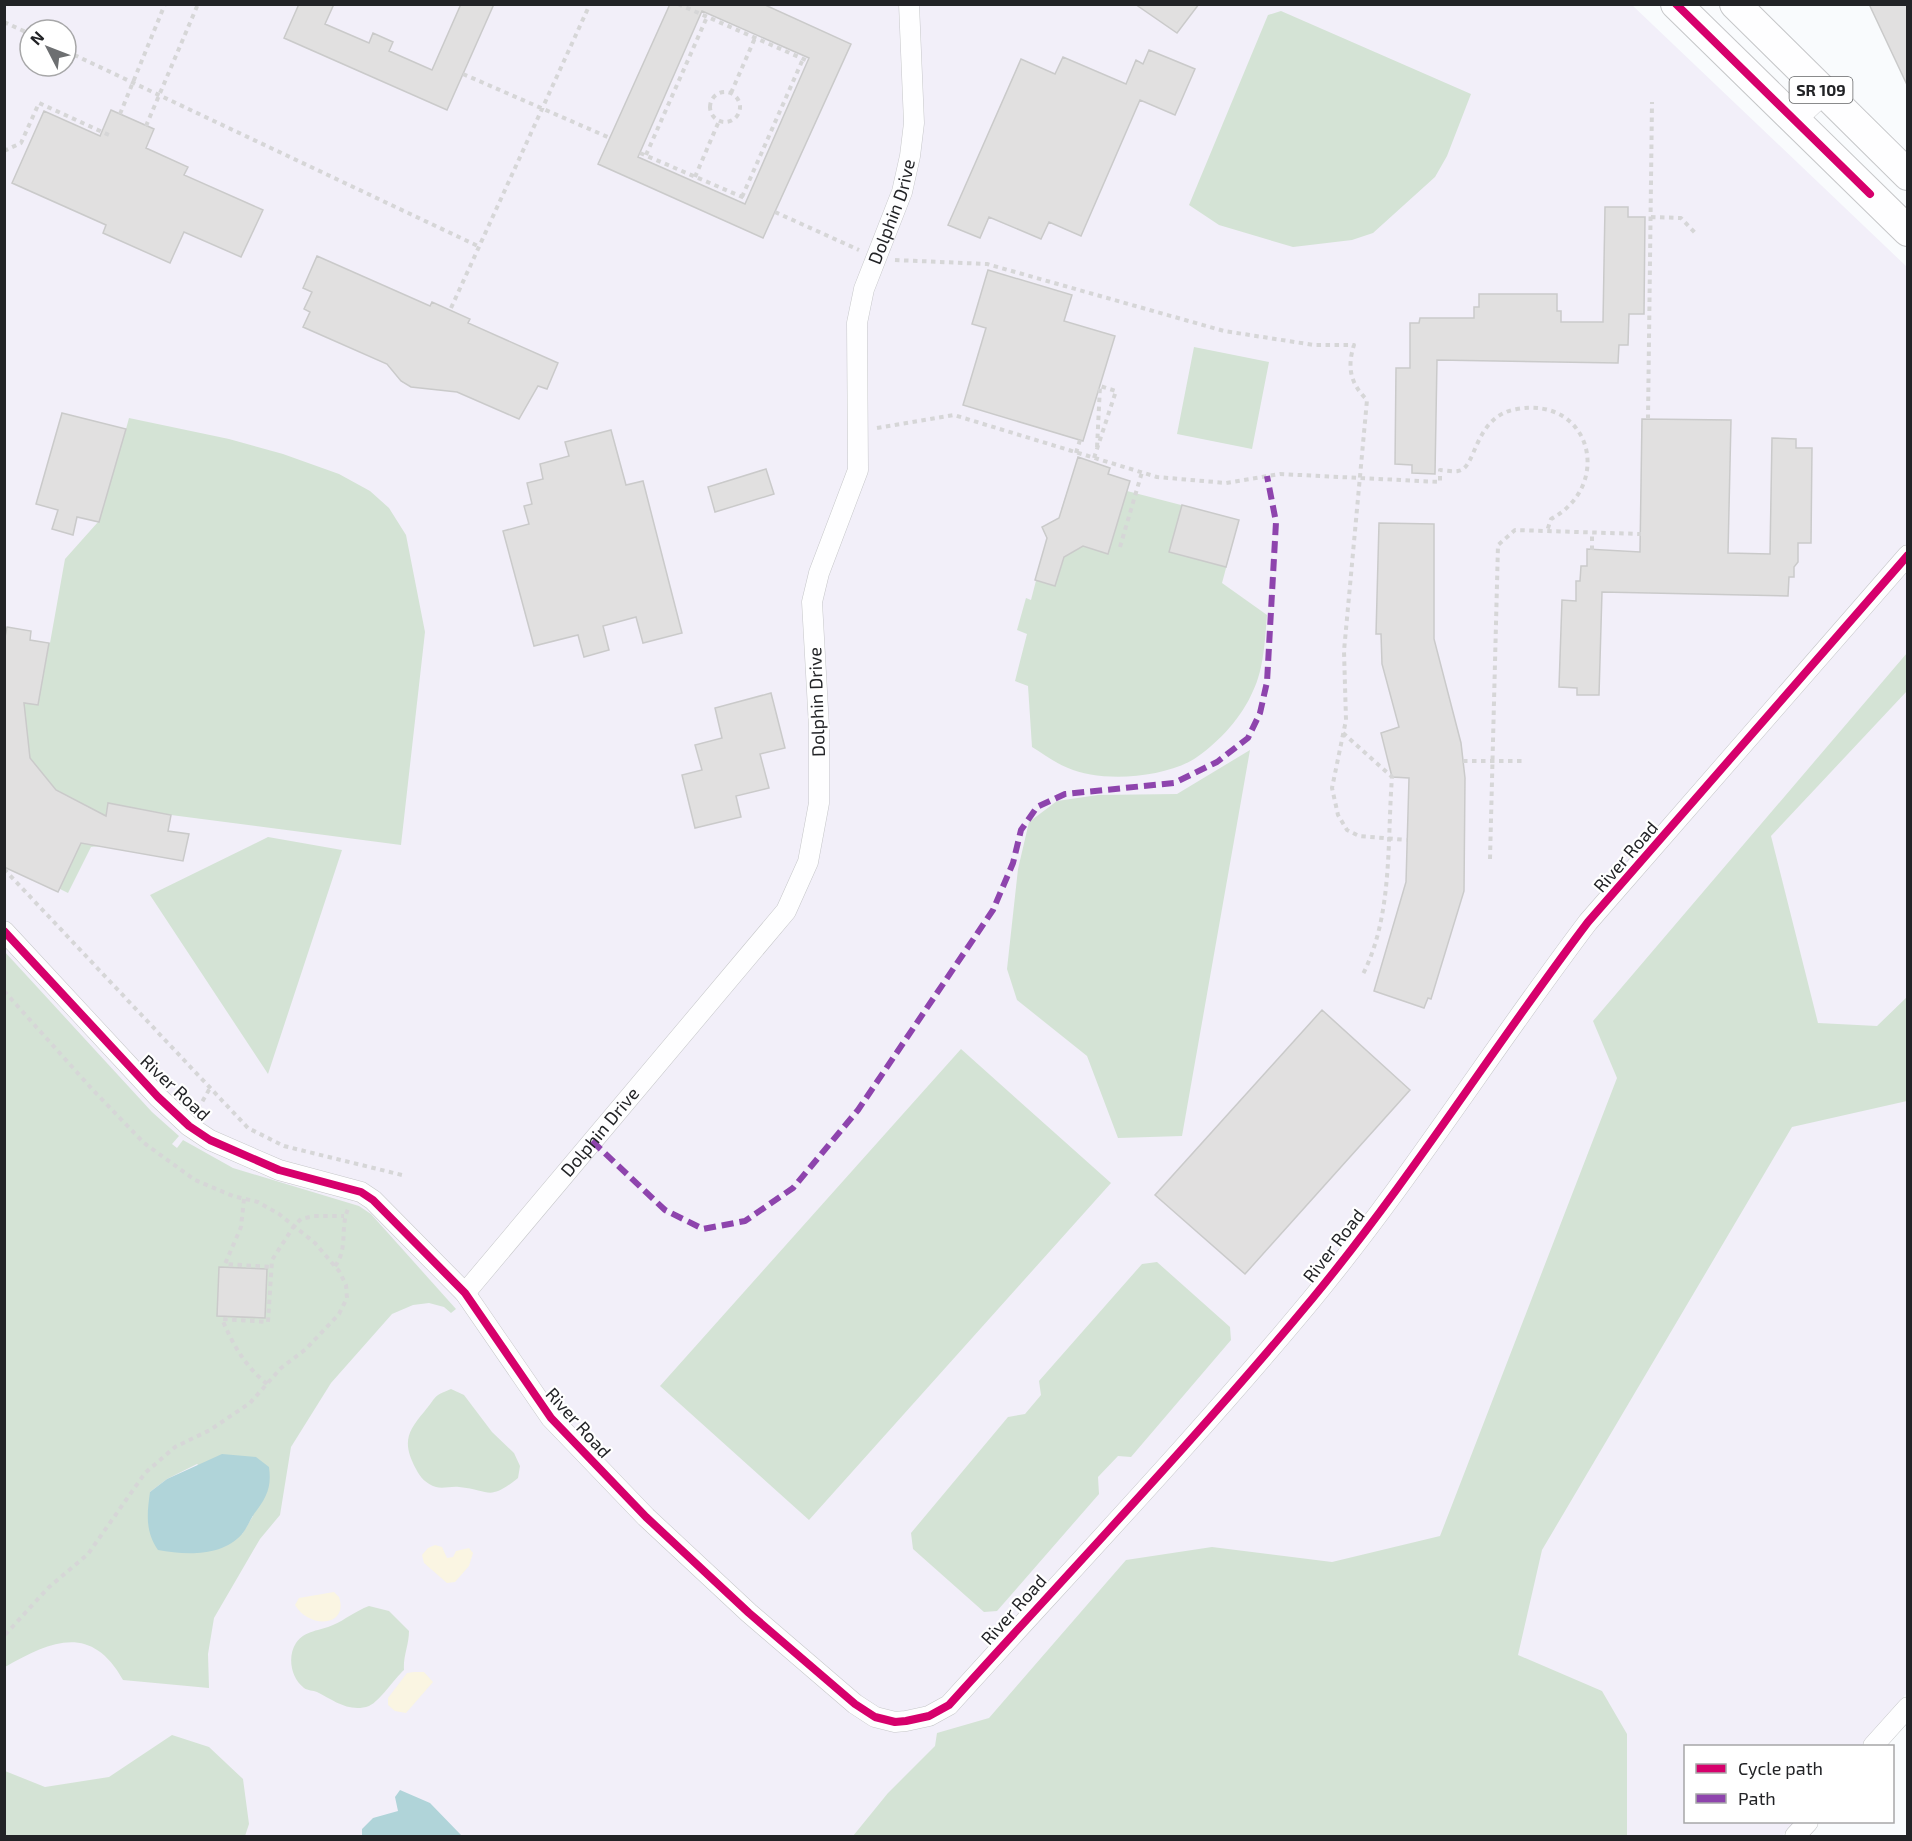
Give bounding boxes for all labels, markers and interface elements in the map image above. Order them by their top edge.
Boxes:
north arrow [18,18,78,78]
text: N [26,27,47,48]
road number: SR 109 [1790,77,1852,103]
street label: Dolphin Drive [863,157,919,267]
street label: Dolphin Drive [803,647,829,757]
street label: River Road [1588,816,1662,896]
street label: River Road [136,1050,215,1125]
street label: Dolphin Drive [555,1082,643,1181]
street label: River Road [1298,1204,1369,1286]
street label: River Road [541,1383,616,1462]
street label: River Road [976,1570,1051,1649]
legend [1684,1745,1894,1823]
text: Cycle path [1738,1757,1823,1779]
text: Path [1738,1787,1776,1809]

